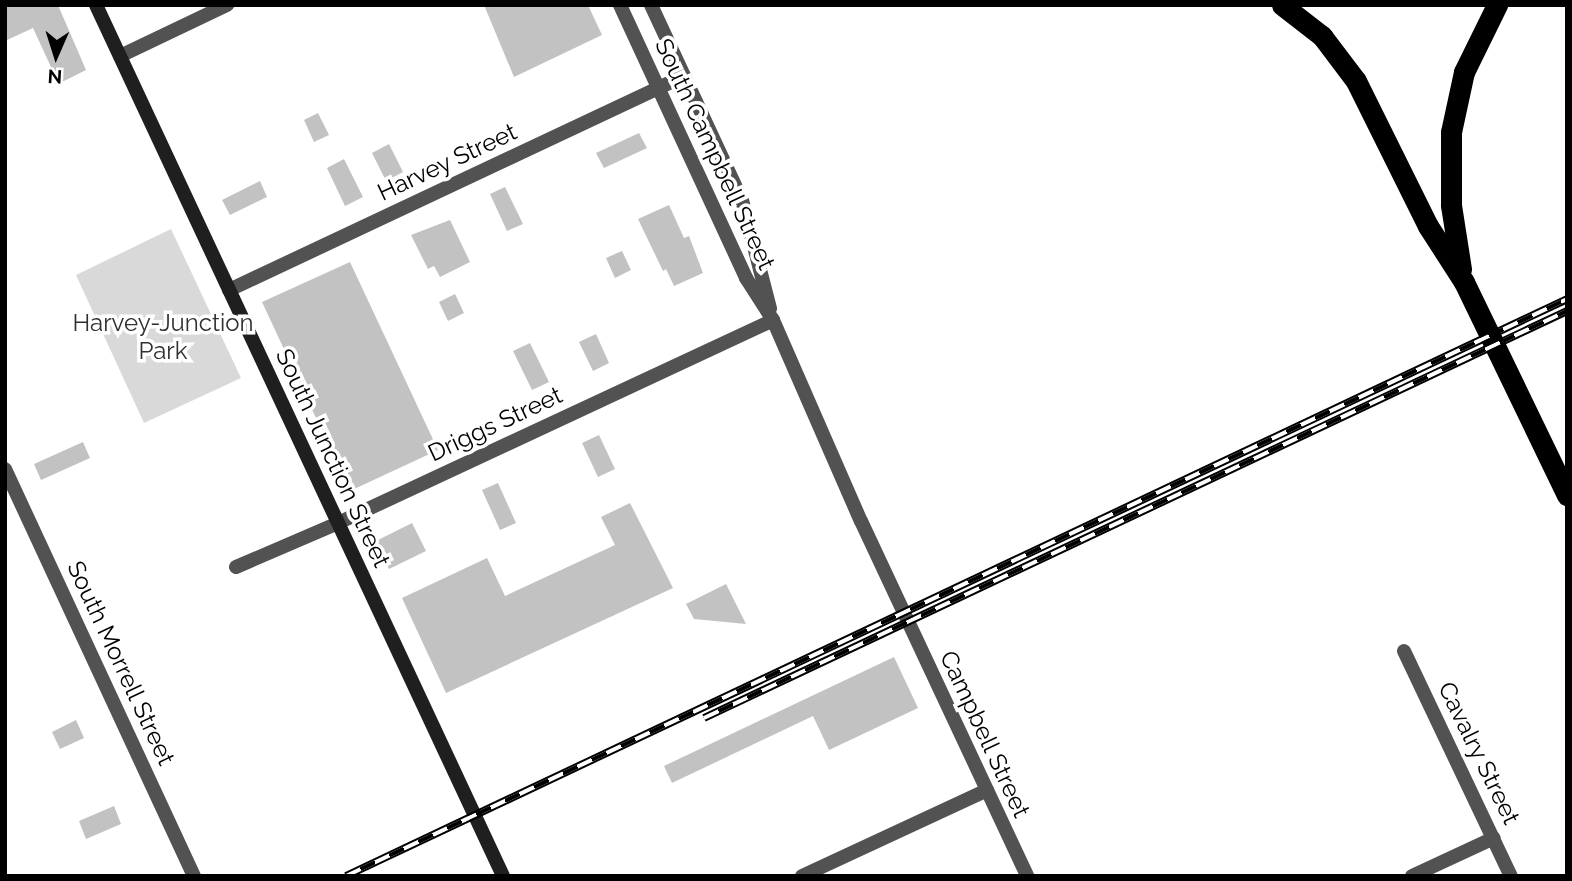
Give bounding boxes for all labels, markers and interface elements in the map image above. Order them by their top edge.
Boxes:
north arrow [21,21,91,91]
street label: South Campbell Street [649,34,781,274]
text: N [47,66,63,88]
street label: Harvey Street [373,117,521,207]
park label: Harvey-Junction Park [72,309,254,365]
street label: South Junction Street [270,344,396,572]
street label: Driggs Street [423,380,567,468]
street label: South Morrell Street [61,556,181,770]
street label: Campbell Street [934,646,1036,822]
street label: Cavalry Street [1432,677,1526,829]

